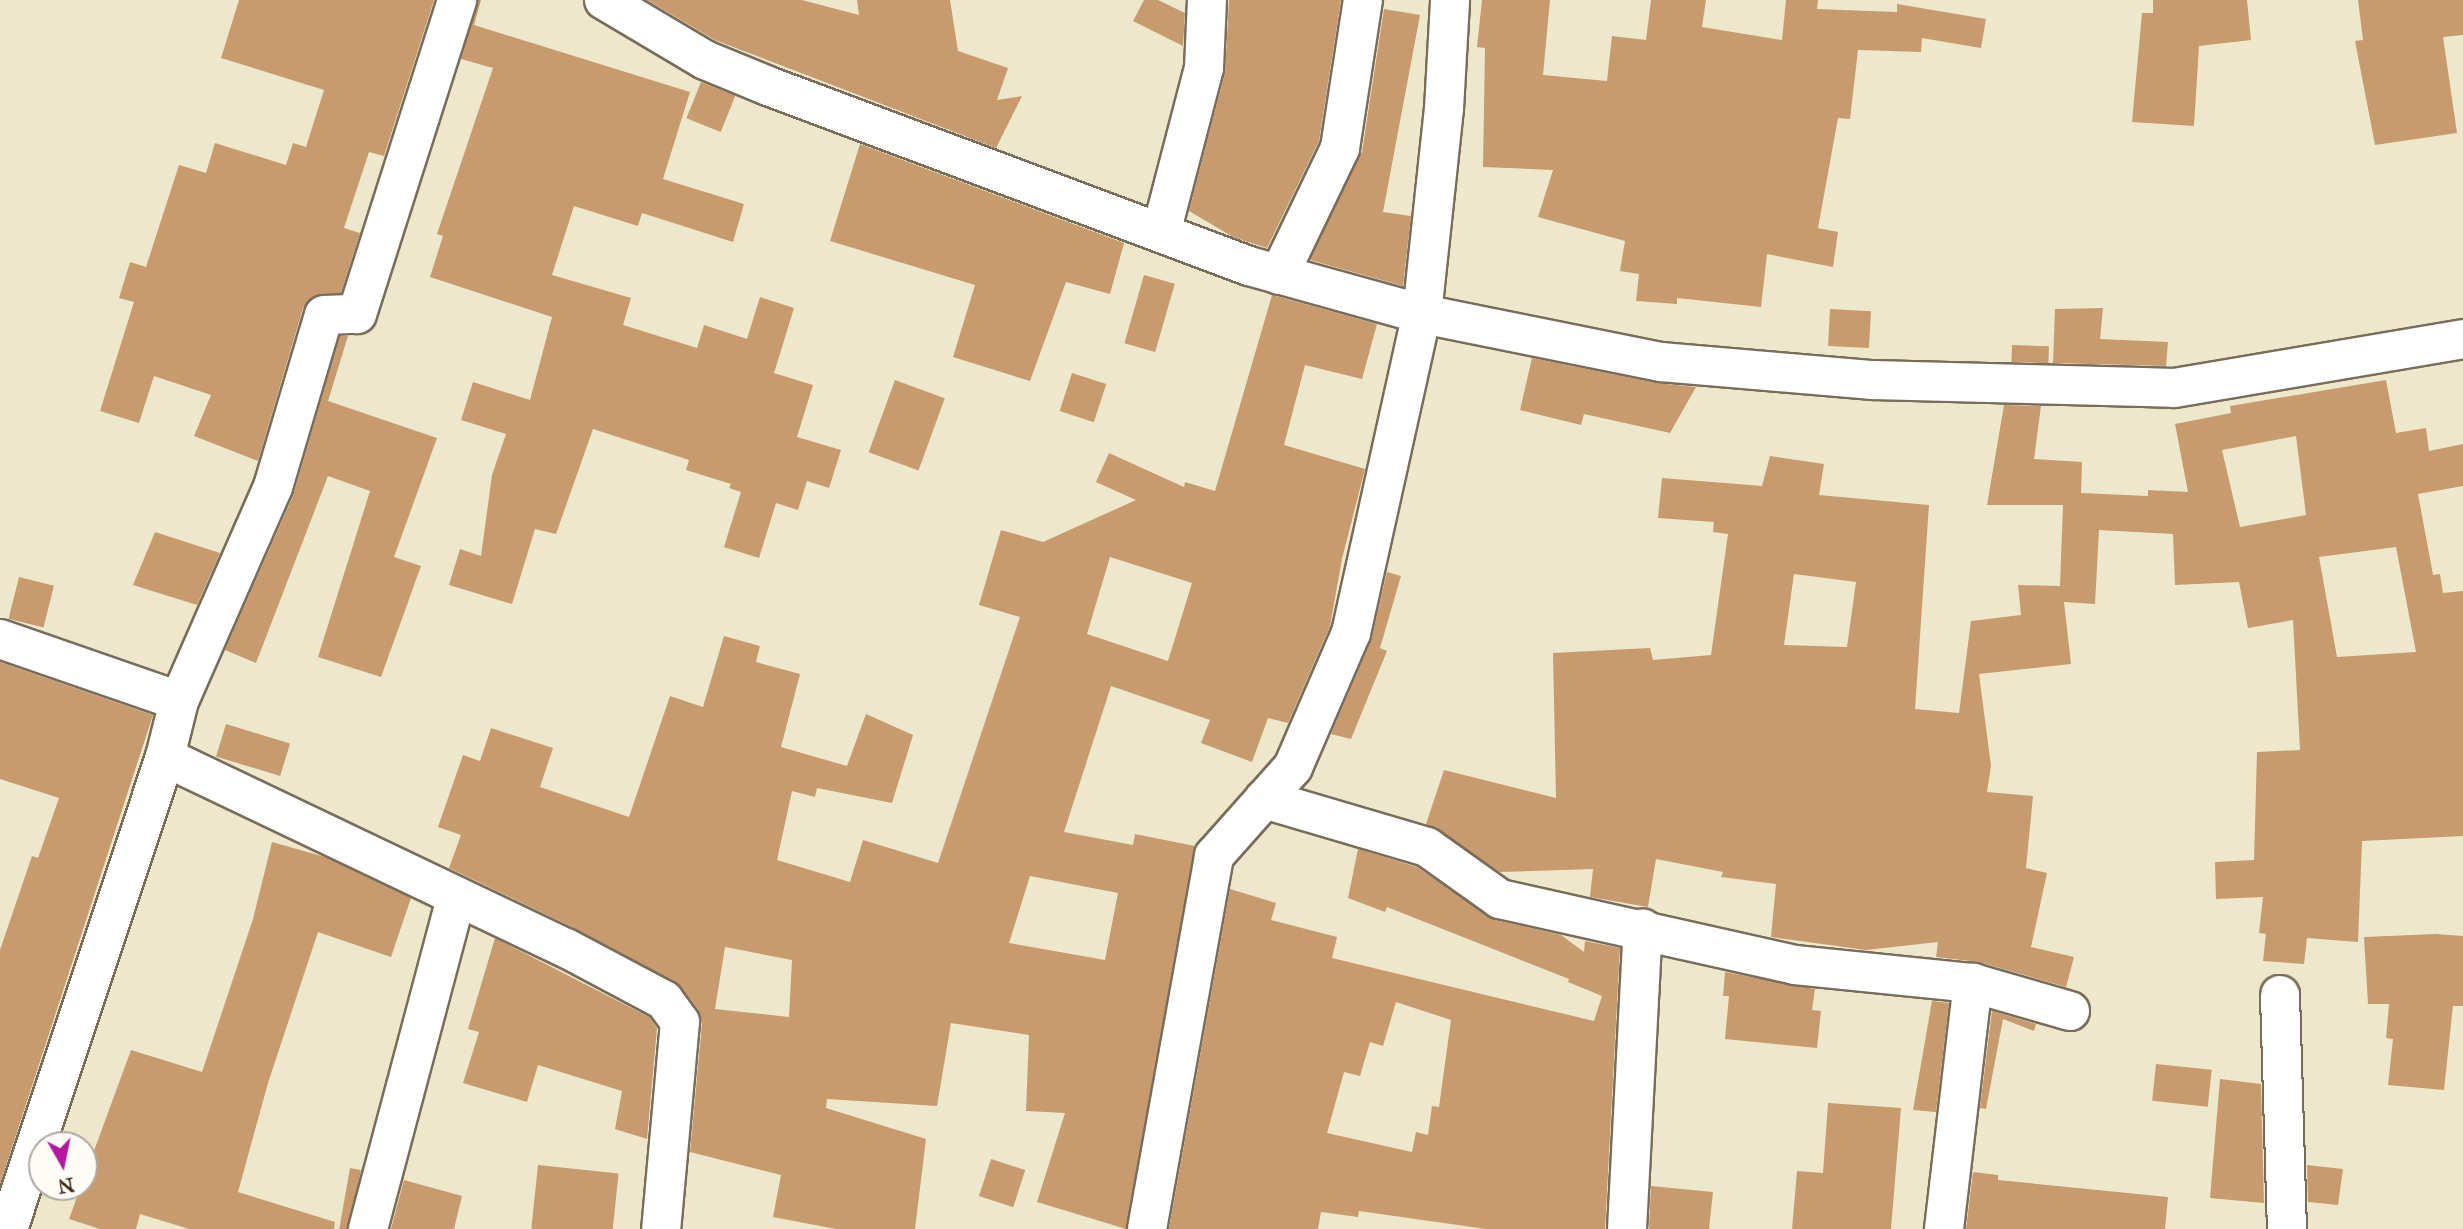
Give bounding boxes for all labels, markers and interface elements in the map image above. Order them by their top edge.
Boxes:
north arrow [28,1131,98,1201]
text: N [56,1173,76,1198]

